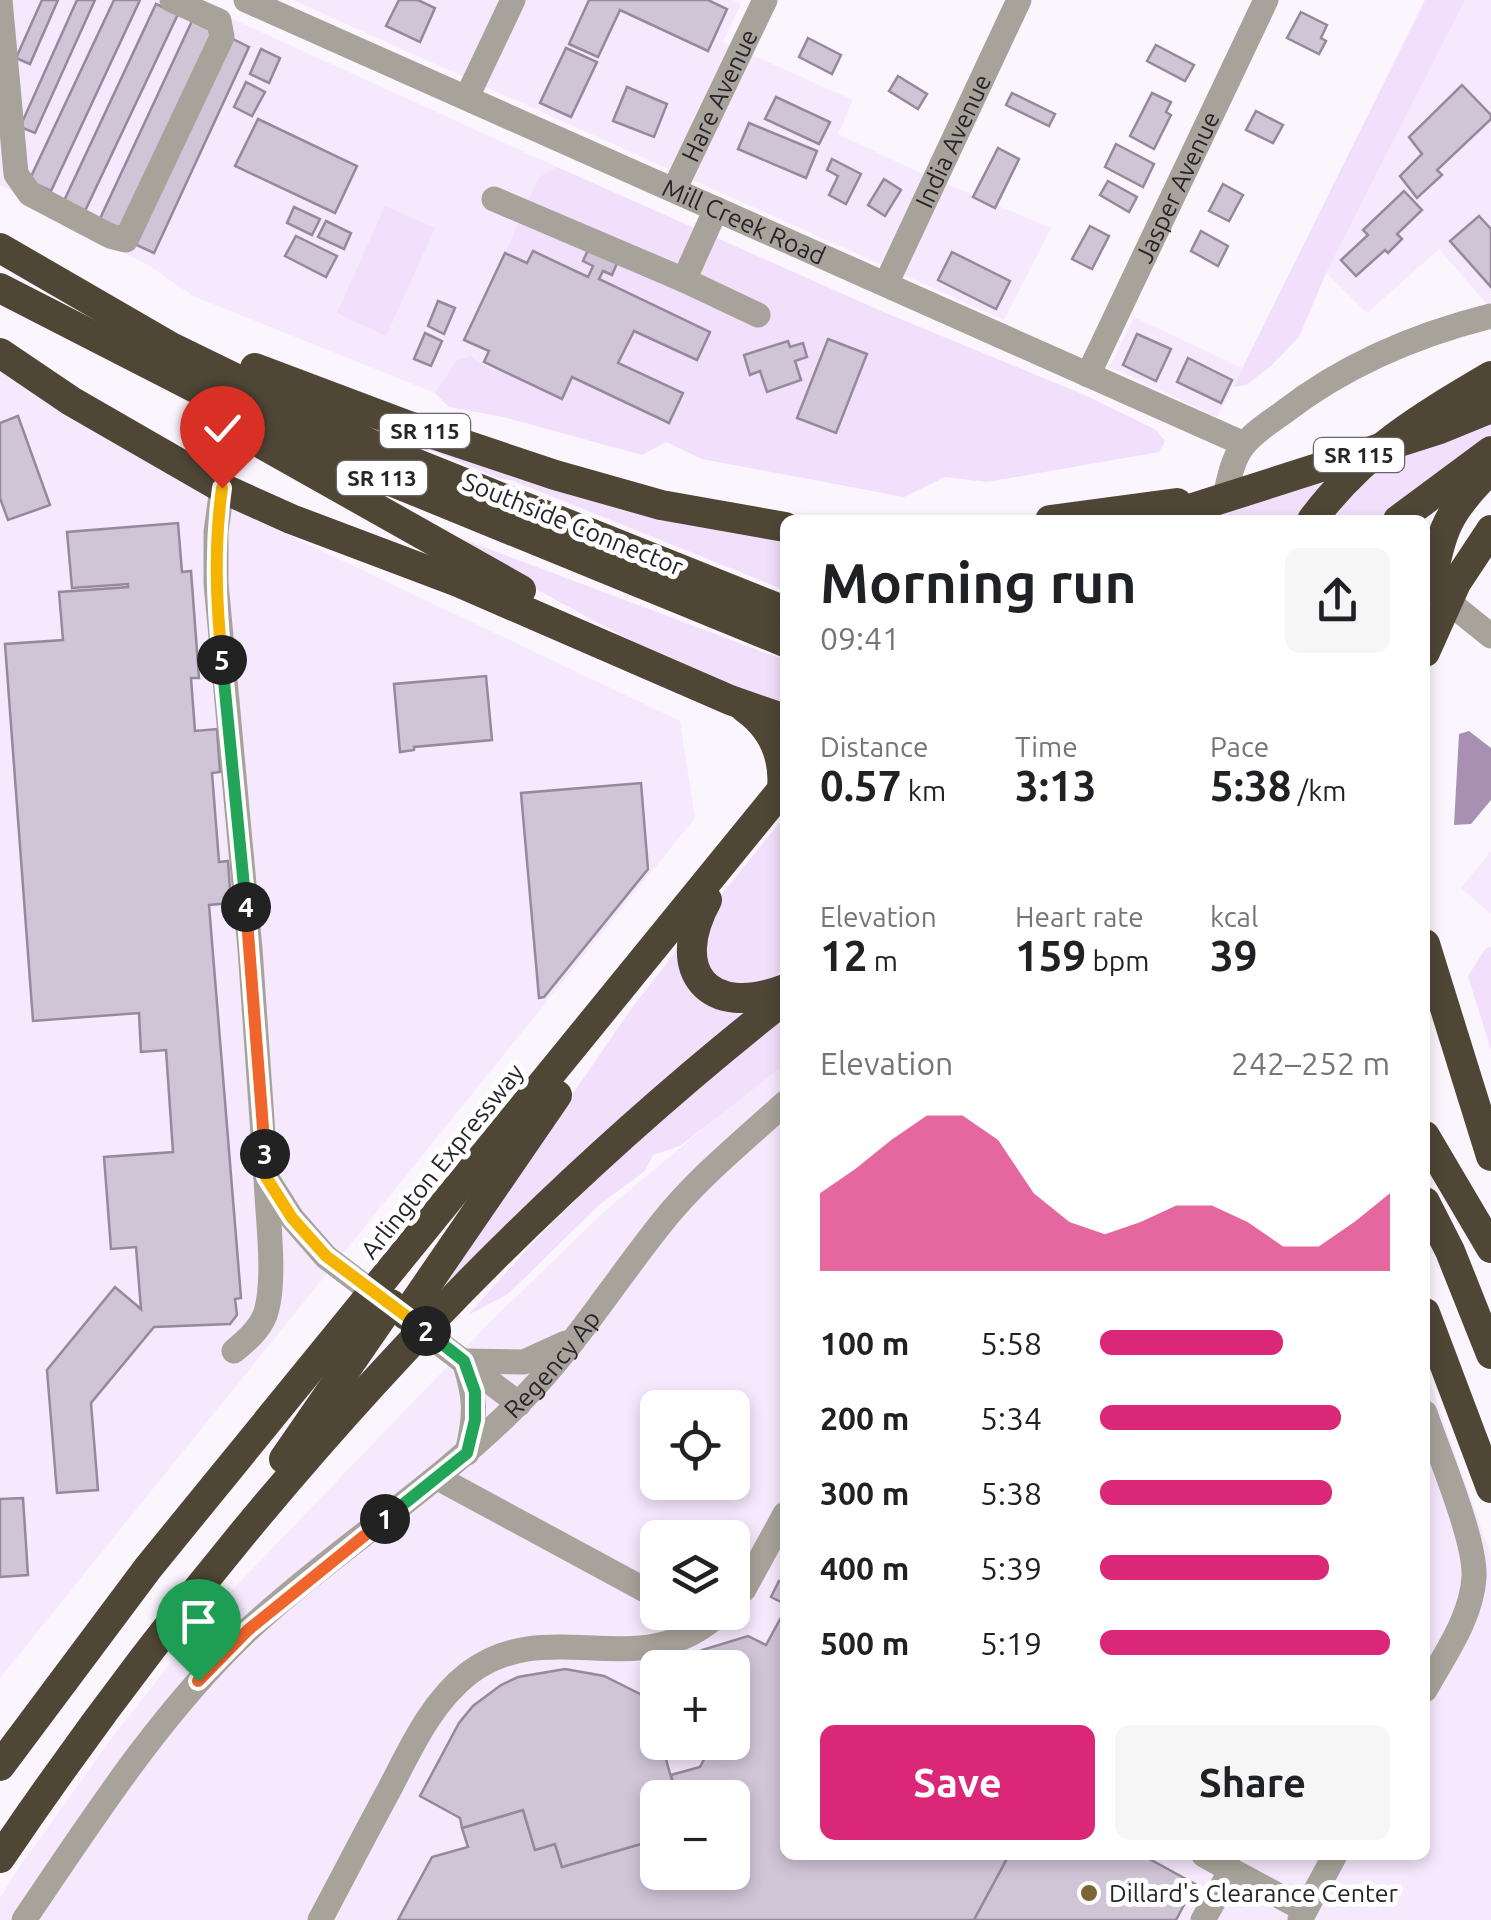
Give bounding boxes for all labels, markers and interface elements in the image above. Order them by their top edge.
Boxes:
street label: Hare Avenue [676,25,763,166]
street label: India Avenue [910,70,996,212]
street label: Jasper Avenue [1129,107,1225,267]
street label: Mill Creek Road [658,173,830,270]
pin [180,386,265,489]
icon: check [195,401,250,456]
road number: SR 115 [380,414,470,448]
road number: SR 115 [1314,438,1404,472]
road number: SR 113 [337,461,427,495]
street label: Southside Connector [459,467,688,581]
button: share [1285,548,1390,653]
text: Morning run [820,552,1137,613]
text: 09:41 [820,620,900,656]
pin: 5 [197,635,247,685]
text: 5 [214,644,230,675]
text: Distance [820,731,928,762]
text: Time [1015,731,1078,762]
text: Pace [1210,731,1269,762]
text: 0.57 [820,762,901,809]
text: 3:13 [1015,762,1096,809]
text: 5:38 [1210,762,1291,809]
text: km [901,775,946,806]
text: /km [1291,775,1346,806]
pin: 4 [221,882,271,932]
text: 4 [238,891,254,922]
text: Elevation [820,901,937,932]
text: Heart rate [1015,901,1144,932]
text: kcal [1210,901,1258,932]
text: 12 [820,932,867,979]
text: 159 [1015,932,1086,979]
text: 39 [1210,932,1257,979]
text: m [867,945,898,976]
text: bpm [1086,945,1149,976]
text: Elevation [820,1045,953,1081]
text: 242–252 m [1231,1045,1390,1081]
street label: Arlington Expressway [355,1058,529,1264]
pin: 3 [240,1129,290,1179]
text: 3 [257,1138,273,1169]
street label: Regency Ap [498,1305,605,1424]
pin: 2 [401,1306,451,1356]
text: 2 [418,1315,434,1346]
text: 100 m [820,1325,909,1361]
text: 5:58 [980,1325,1042,1361]
map controls [640,1390,750,1890]
button: locate [640,1390,750,1500]
text: 200 m [820,1400,909,1436]
text: 5:34 [980,1400,1042,1436]
text: 300 m [820,1475,909,1511]
text: 5:38 [980,1475,1042,1511]
pin: 1 [360,1494,410,1544]
text: 1 [377,1503,393,1534]
button: layers [640,1520,750,1630]
text: 400 m [820,1550,909,1586]
text: 5:39 [980,1550,1042,1586]
pin [156,1579,241,1682]
icon: arrive [171,1594,226,1649]
text: 500 m [820,1625,909,1661]
text: 5:19 [980,1625,1042,1661]
button: + [640,1650,750,1760]
button: Save [820,1725,1095,1840]
button: Share [1115,1725,1390,1840]
button: − [640,1780,750,1890]
place label: Dillard's Clearance Center [1109,1879,1399,1907]
marker: Dillard's Clearance Center [1078,1882,1100,1904]

